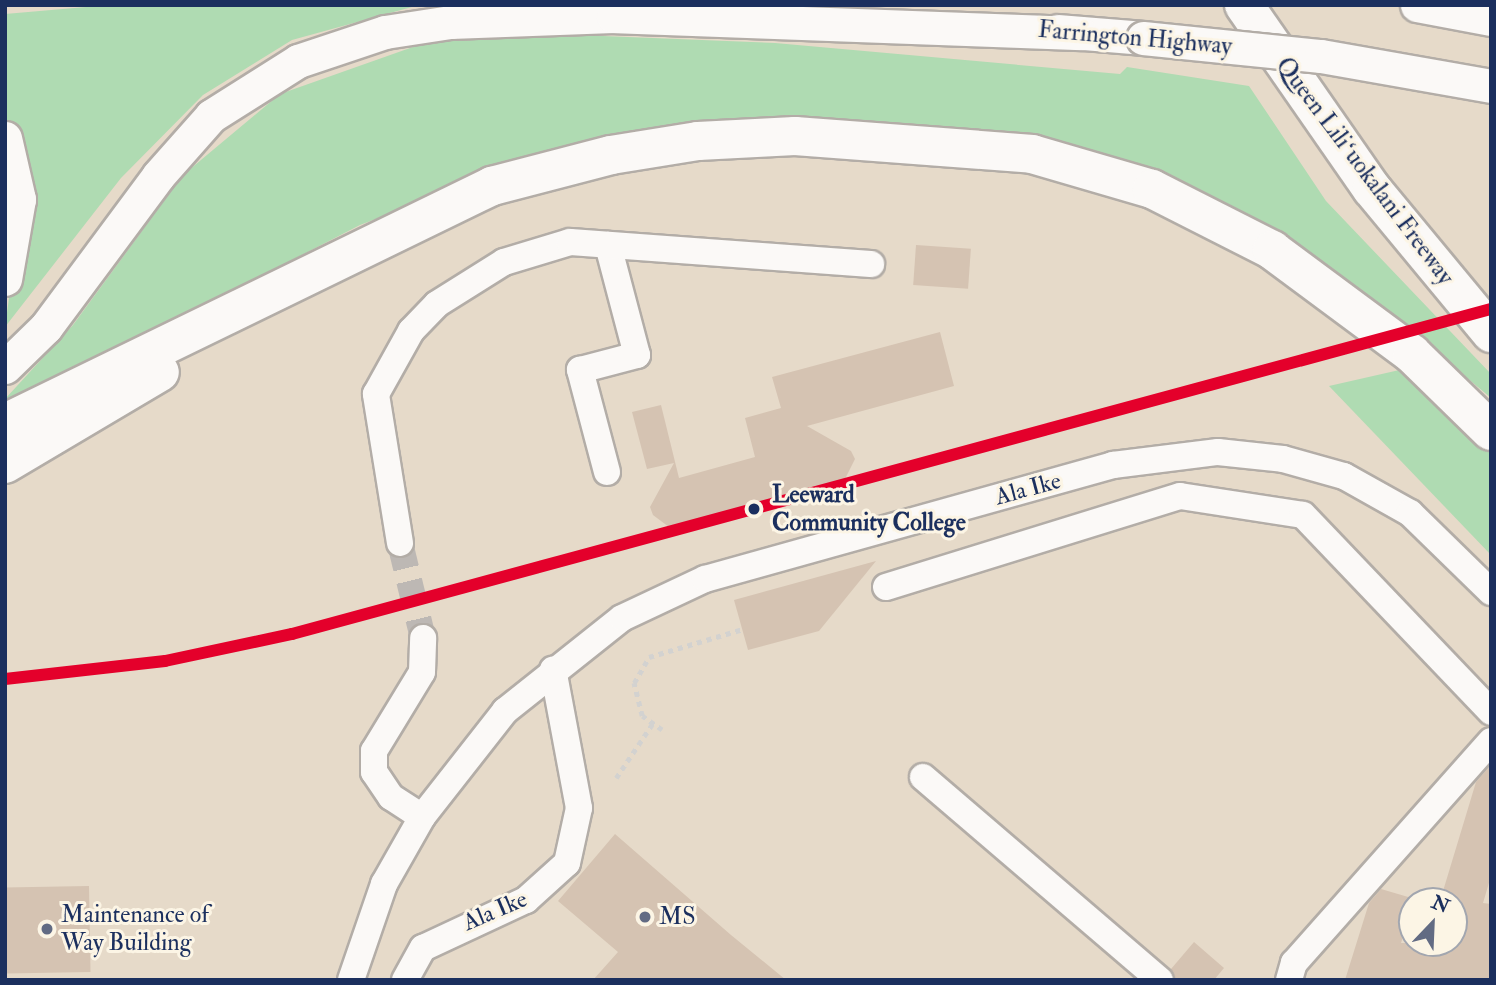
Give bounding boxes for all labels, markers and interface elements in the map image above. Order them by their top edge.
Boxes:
street label: Farrington Highway [1037,15,1233,61]
street label: Queen Liliʻuokalani Freeway [1270,52,1460,290]
street label: Ala Ike [992,466,1064,512]
place label: Leeward Community College [772,481,966,537]
marker: Leeward Community College [742,497,766,521]
street label: Ala Ike [458,885,532,937]
north arrow [1398,887,1468,957]
text: N [1428,890,1453,919]
place label: Maintenance of Way Building [61,901,209,957]
place label: MS [659,903,696,931]
marker: MS [637,909,653,925]
marker: Maintenance of Way Building [39,921,55,937]

